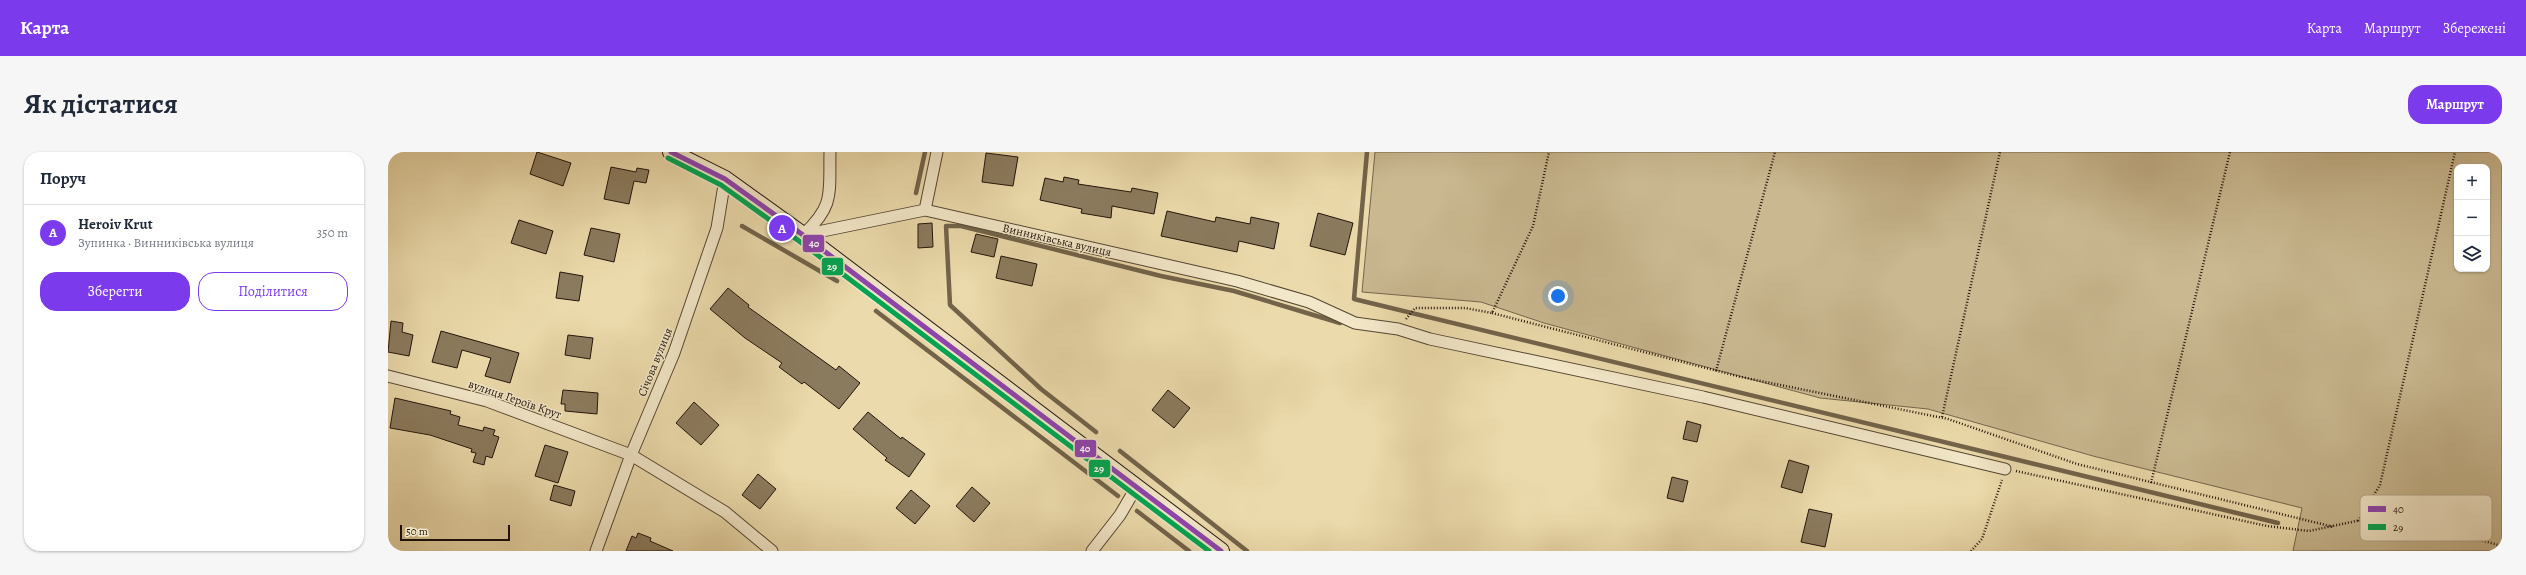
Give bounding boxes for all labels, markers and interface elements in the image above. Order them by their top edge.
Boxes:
text: Карта [20,15,69,41]
text: Карта [2307,19,2342,38]
text: Маршрут [2364,19,2421,38]
text: Збережені [2443,19,2506,38]
text: Як дістатися [24,85,178,123]
button: Маршрут [2408,85,2502,124]
map controls [2454,164,2490,272]
button: + [2454,164,2490,200]
text: Поруч [40,167,86,190]
button: − [2454,200,2490,236]
pin: A [769,213,795,243]
text: Heroiv Krut [78,214,153,234]
street label: Винниківська вулиця [1001,220,1113,260]
text: A [49,224,57,241]
text: 350 m [317,224,348,241]
text: Зупинка · Винниківська вулиця [78,234,254,251]
line badge: 40 [802,234,825,253]
text: 40 [809,236,820,251]
button: layers [2454,236,2490,272]
line badge: 29 [821,257,844,276]
text: 29 [827,259,837,274]
button: Зберегти [40,272,190,311]
button: Поділитися [198,272,348,311]
your location [1548,286,1568,306]
street label: Січова вулиця [634,325,676,399]
street label: вулиця Героїв Крут [466,376,564,423]
line badge: 40 [1074,439,1097,458]
text: 40 [1080,441,1091,456]
line badge: 29 [1088,459,1111,478]
text: 29 [1094,461,1104,476]
legend [2360,495,2492,541]
text: 40 [2393,502,2404,517]
text: 29 [2393,520,2403,535]
scale bar [400,523,510,542]
text: 50 m [406,524,428,539]

